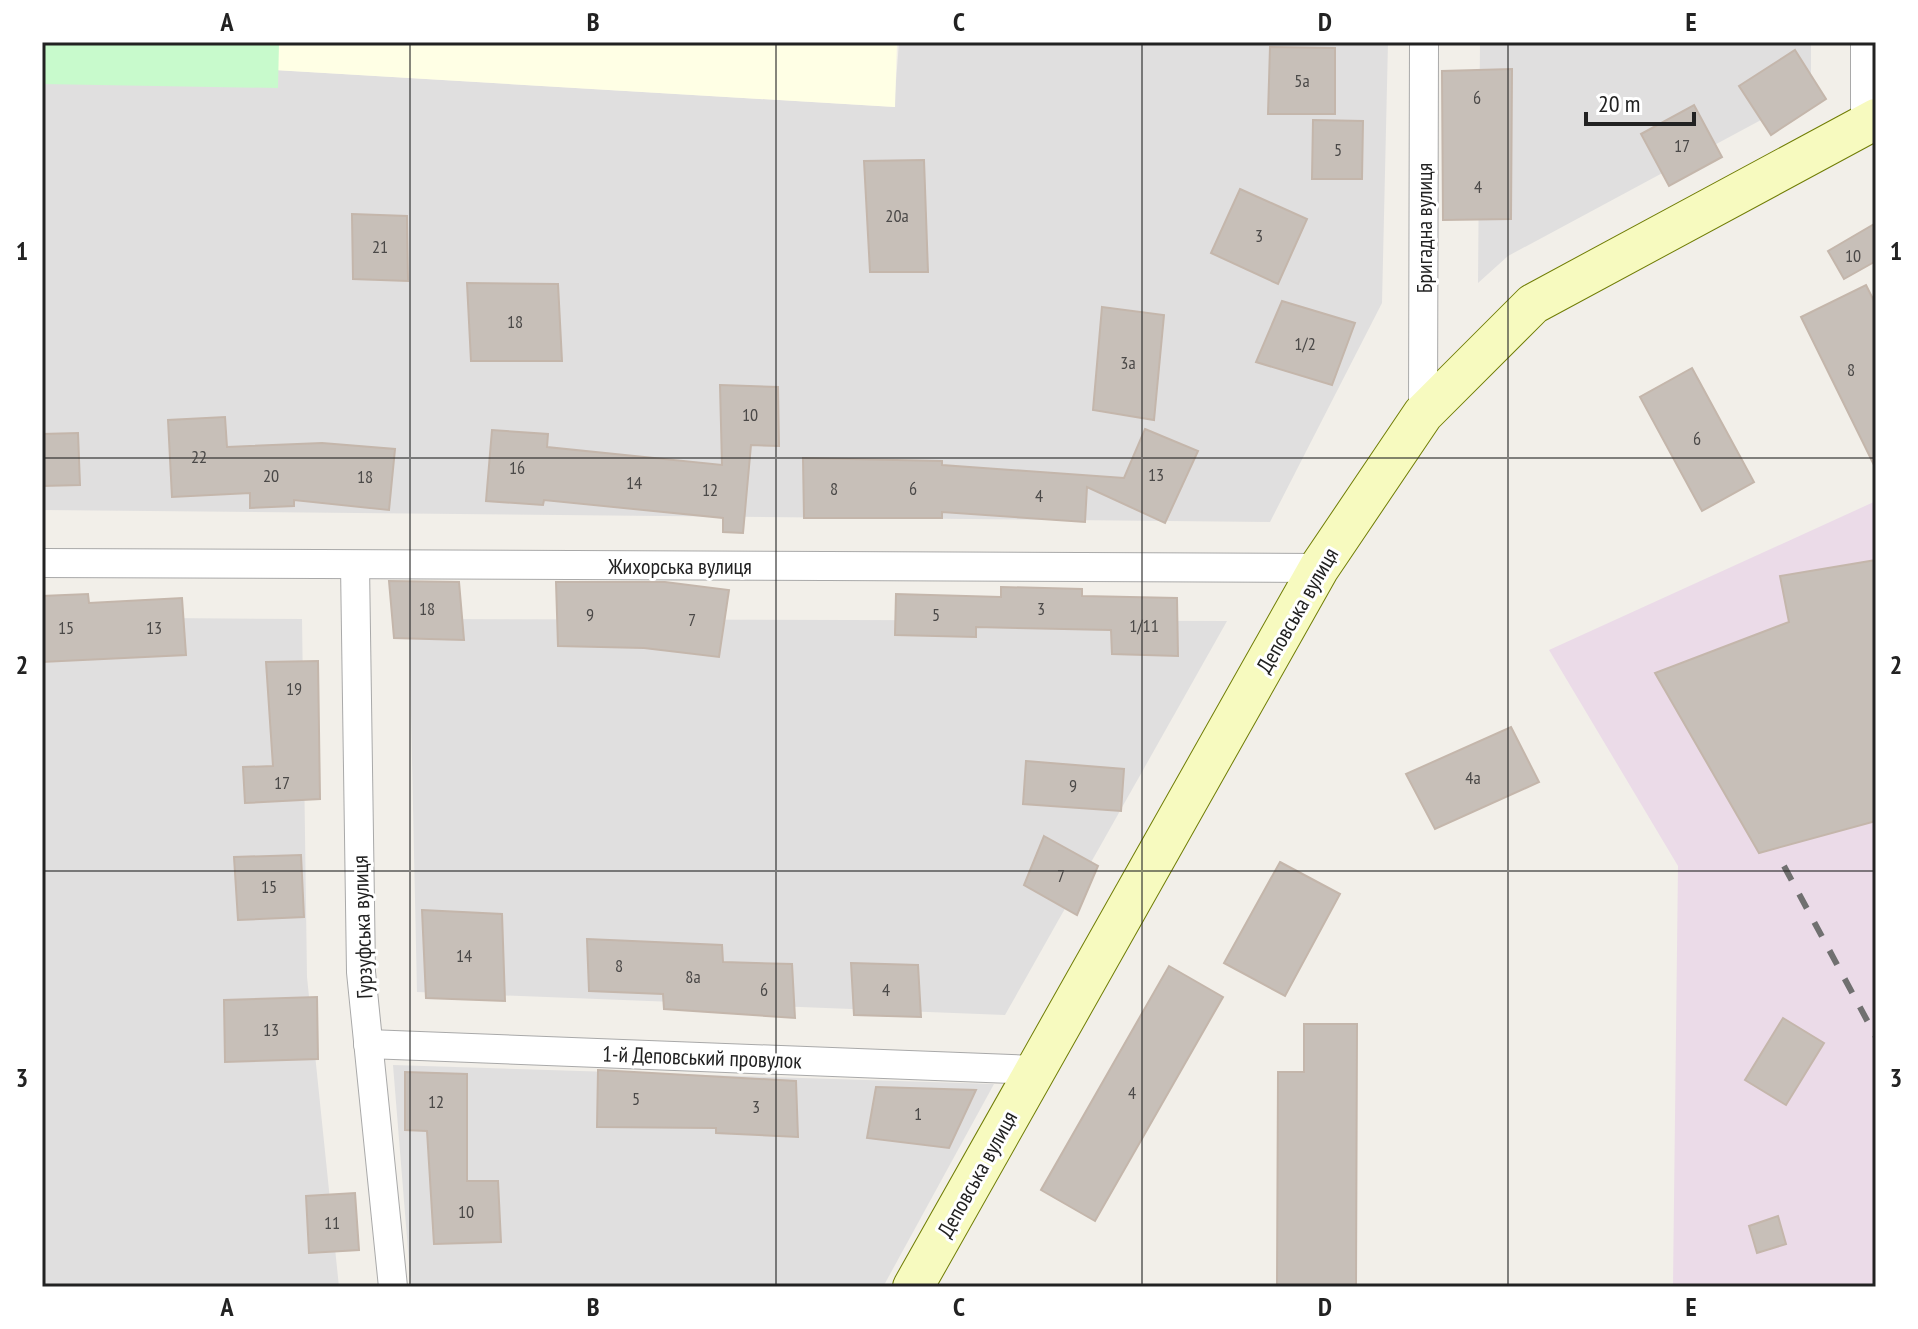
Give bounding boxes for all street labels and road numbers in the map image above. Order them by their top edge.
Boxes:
street label: Бригадна вулиця [1410,163,1438,293]
street label: Деповська вулиця [1250,542,1344,678]
street label: Жихорська вулиця [607,552,752,580]
street label: Гурзуфська вулиця [346,855,378,999]
street label: 1-й Деповський провулок [602,1040,803,1074]
street label: Деповська вулиця [931,1106,1023,1242]

